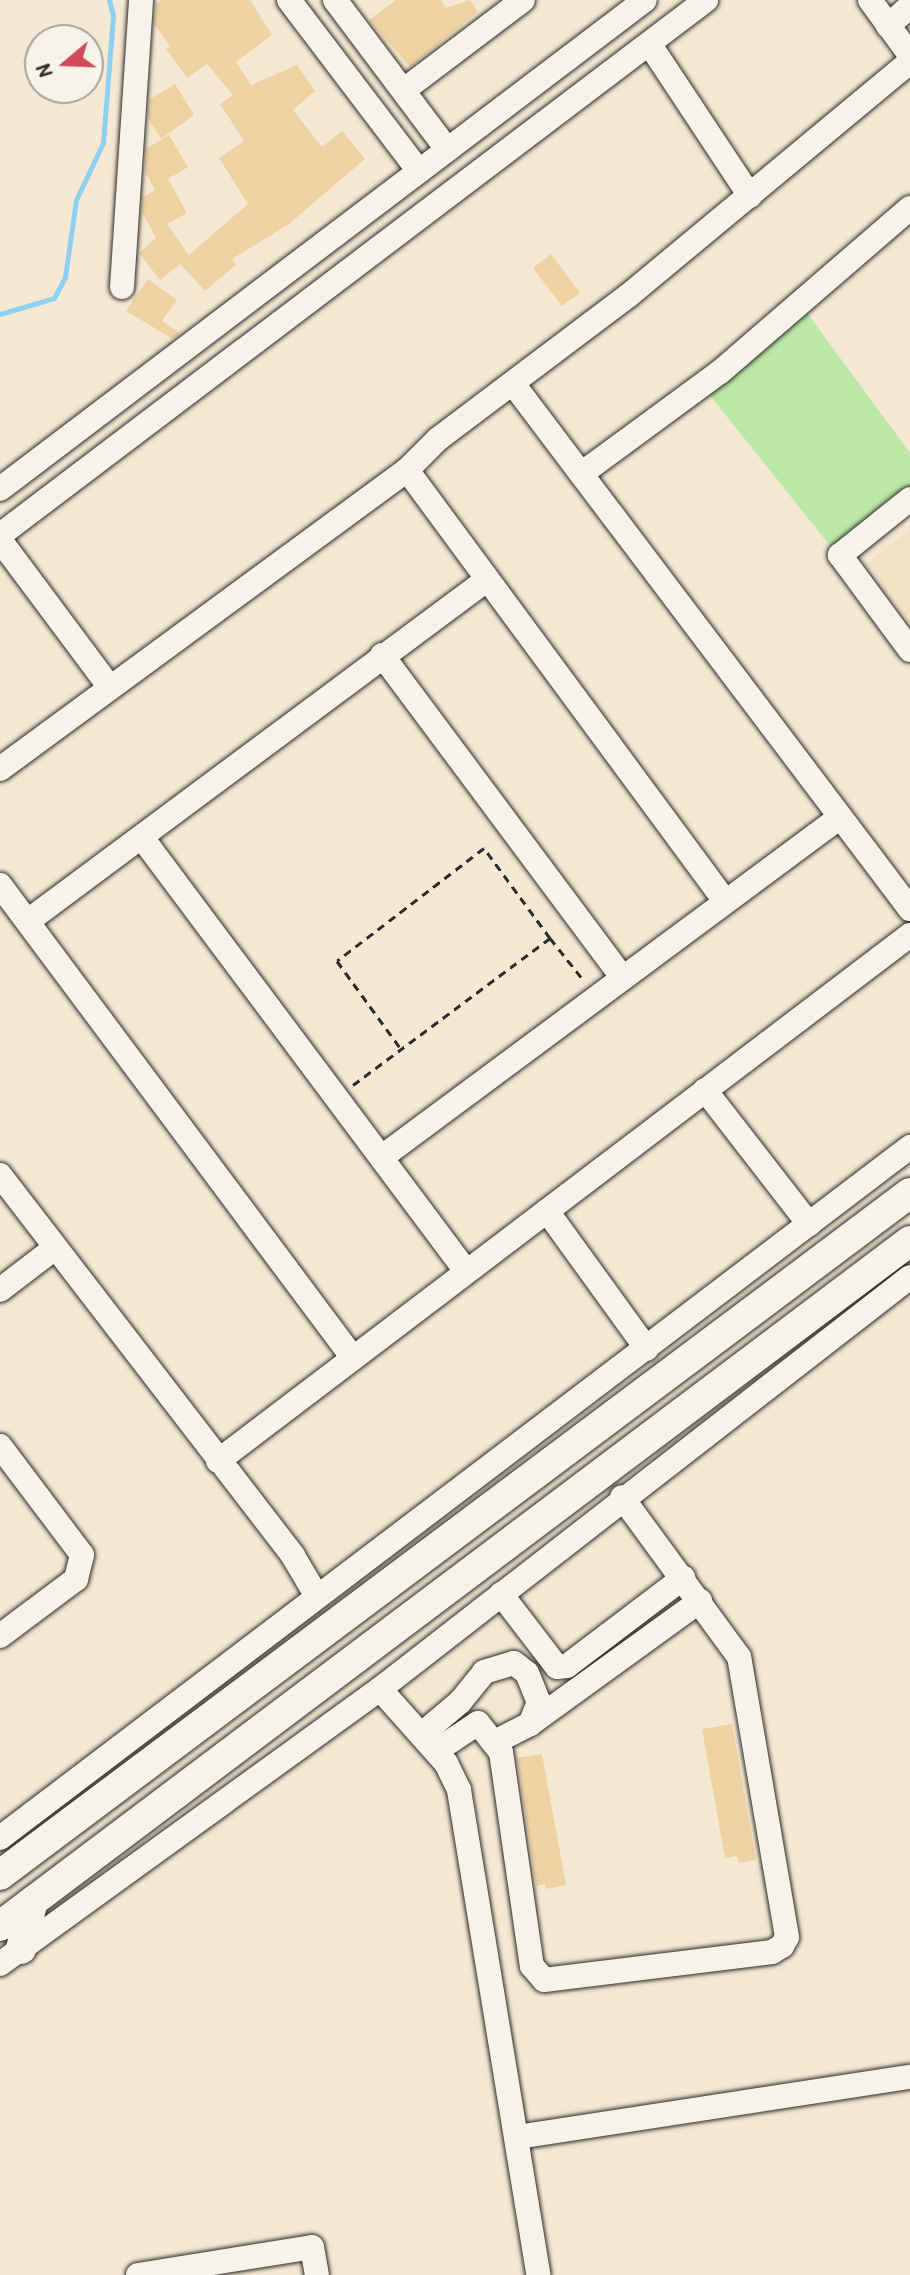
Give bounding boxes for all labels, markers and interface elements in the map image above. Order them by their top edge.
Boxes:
north arrow [24,24,104,104]
text: N [27,61,59,82]

